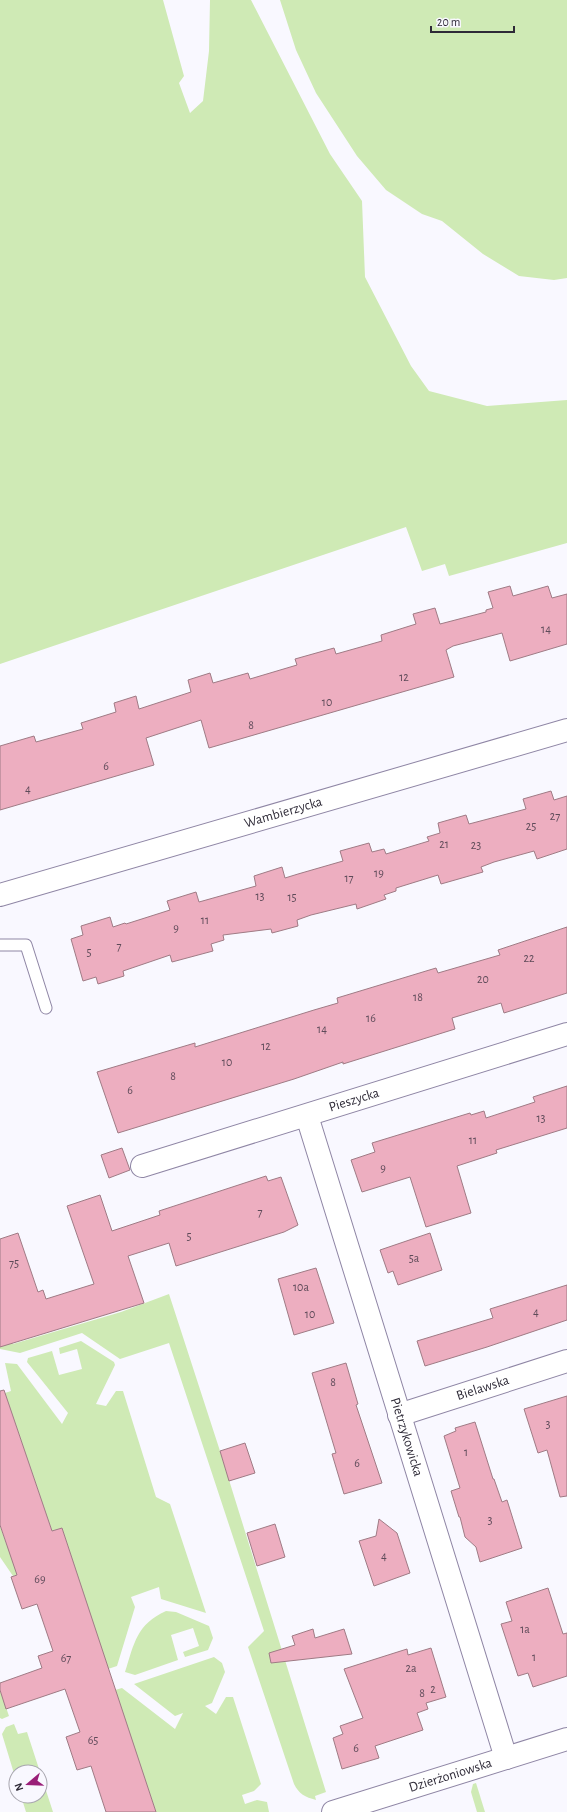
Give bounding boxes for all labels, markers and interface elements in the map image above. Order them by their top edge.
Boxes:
scale bar [431,8,514,34]
text: 20 m [437,16,460,28]
house number: 14 [541,623,551,635]
house number: 12 [399,671,409,683]
house number: 10 [322,696,332,708]
house number: 8 [248,719,254,731]
house number: 6 [103,760,109,772]
house number: 4 [25,783,31,795]
street label: Wambierzycka [243,794,324,831]
house number: 27 [550,810,560,822]
house number: 25 [526,820,536,832]
house number: 21 [439,838,449,850]
house number: 23 [471,839,481,851]
house number: 19 [374,867,384,879]
house number: 17 [344,872,354,884]
house number: 13 [255,890,265,902]
house number: 15 [287,891,297,903]
house number: 11 [201,914,209,926]
house number: 9 [173,922,179,934]
house number: 7 [116,940,122,952]
house number: 5 [86,946,92,958]
house number: 22 [524,952,535,964]
house number: 20 [477,973,489,985]
house number: 18 [413,991,423,1003]
house number: 16 [366,1012,376,1024]
house number: 14 [317,1023,327,1035]
house number: 12 [261,1040,271,1052]
house number: 10 [222,1056,232,1068]
house number: 8 [170,1070,176,1082]
house number: 6 [127,1084,133,1096]
street label: Pieszycka [327,1086,381,1115]
house number: 13 [536,1112,546,1124]
house number: 11 [469,1134,477,1146]
house number: 9 [380,1162,386,1174]
house number: 7 [257,1206,263,1218]
house number: 5 [186,1230,192,1242]
house number: 5a [409,1252,420,1264]
house number: 75 [9,1257,19,1269]
house number: 10a [293,1281,309,1293]
house number: 4 [533,1306,539,1318]
house number: 10 [305,1308,315,1320]
street label: Bielawska [455,1373,511,1403]
house number: 8 [330,1376,336,1388]
street label: Pietrzykowicka [388,1396,425,1478]
house number: 3 [546,1418,551,1430]
house number: 1 [464,1446,468,1458]
house number: 6 [354,1457,360,1469]
house number: 3 [488,1514,493,1526]
house number: 4 [381,1550,387,1562]
house number: 69 [34,1573,46,1585]
house number: 1a [520,1623,530,1635]
house number: 1 [532,1651,536,1663]
house number: 67 [61,1652,71,1664]
house number: 2a [405,1662,417,1674]
house number: 2 [430,1683,436,1695]
house number: 8 [419,1687,425,1699]
house number: 65 [88,1734,98,1746]
house number: 6 [353,1742,359,1754]
street label: Dzierżoniowska [407,1756,494,1795]
north arrow [8,1764,48,1804]
text: N [13,1782,25,1793]

